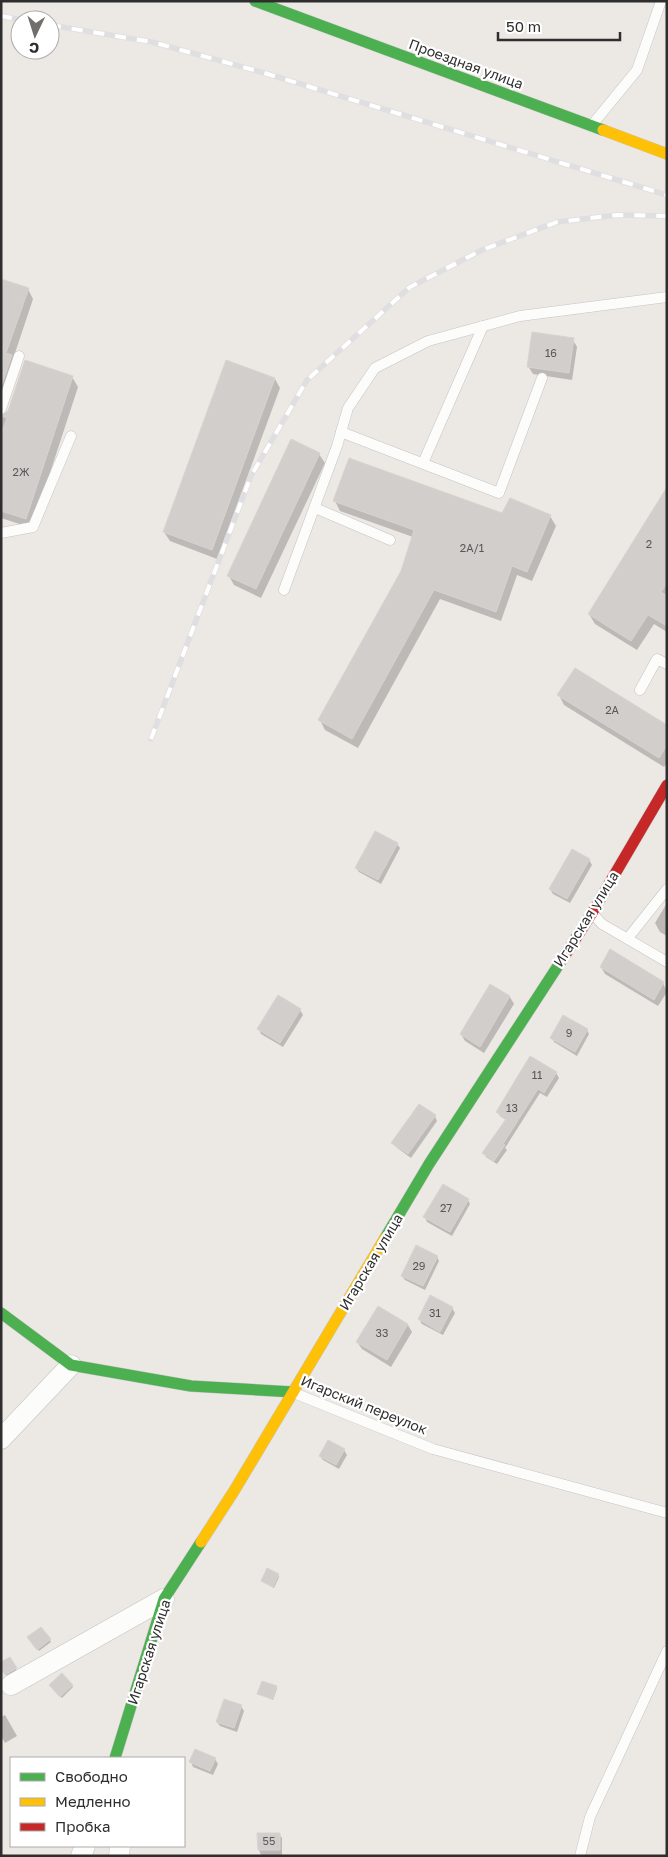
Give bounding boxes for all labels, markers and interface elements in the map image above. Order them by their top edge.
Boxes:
north arrow [10,10,60,60]
scale bar [498,10,620,42]
text: 50 m [506,17,541,35]
street label: Проездная улица [407,35,526,92]
text: С [28,40,40,57]
house number: 16 [545,346,557,359]
house number: 2Ж [13,465,30,478]
house number: 2 [646,537,652,550]
house number: 2А/1 [460,541,484,554]
house number: 2А [605,703,620,716]
street label: Игарская улица [549,868,622,970]
house number: 9 [566,1026,572,1039]
house number: 11 [532,1068,542,1081]
house number: 13 [506,1101,518,1114]
house number: 27 [440,1201,452,1214]
street label: Игарская улица [335,1211,406,1313]
house number: 29 [412,1259,426,1272]
house number: 31 [429,1306,441,1319]
house number: 33 [376,1326,388,1339]
street label: Игарский переулок [299,1371,430,1438]
street label: Игарская улица [124,1597,173,1706]
legend [10,1757,185,1847]
text: Свободно [55,1767,128,1785]
text: Медленно [55,1792,131,1810]
text: Пробка [55,1817,110,1835]
house number: 55 [263,1834,275,1847]

